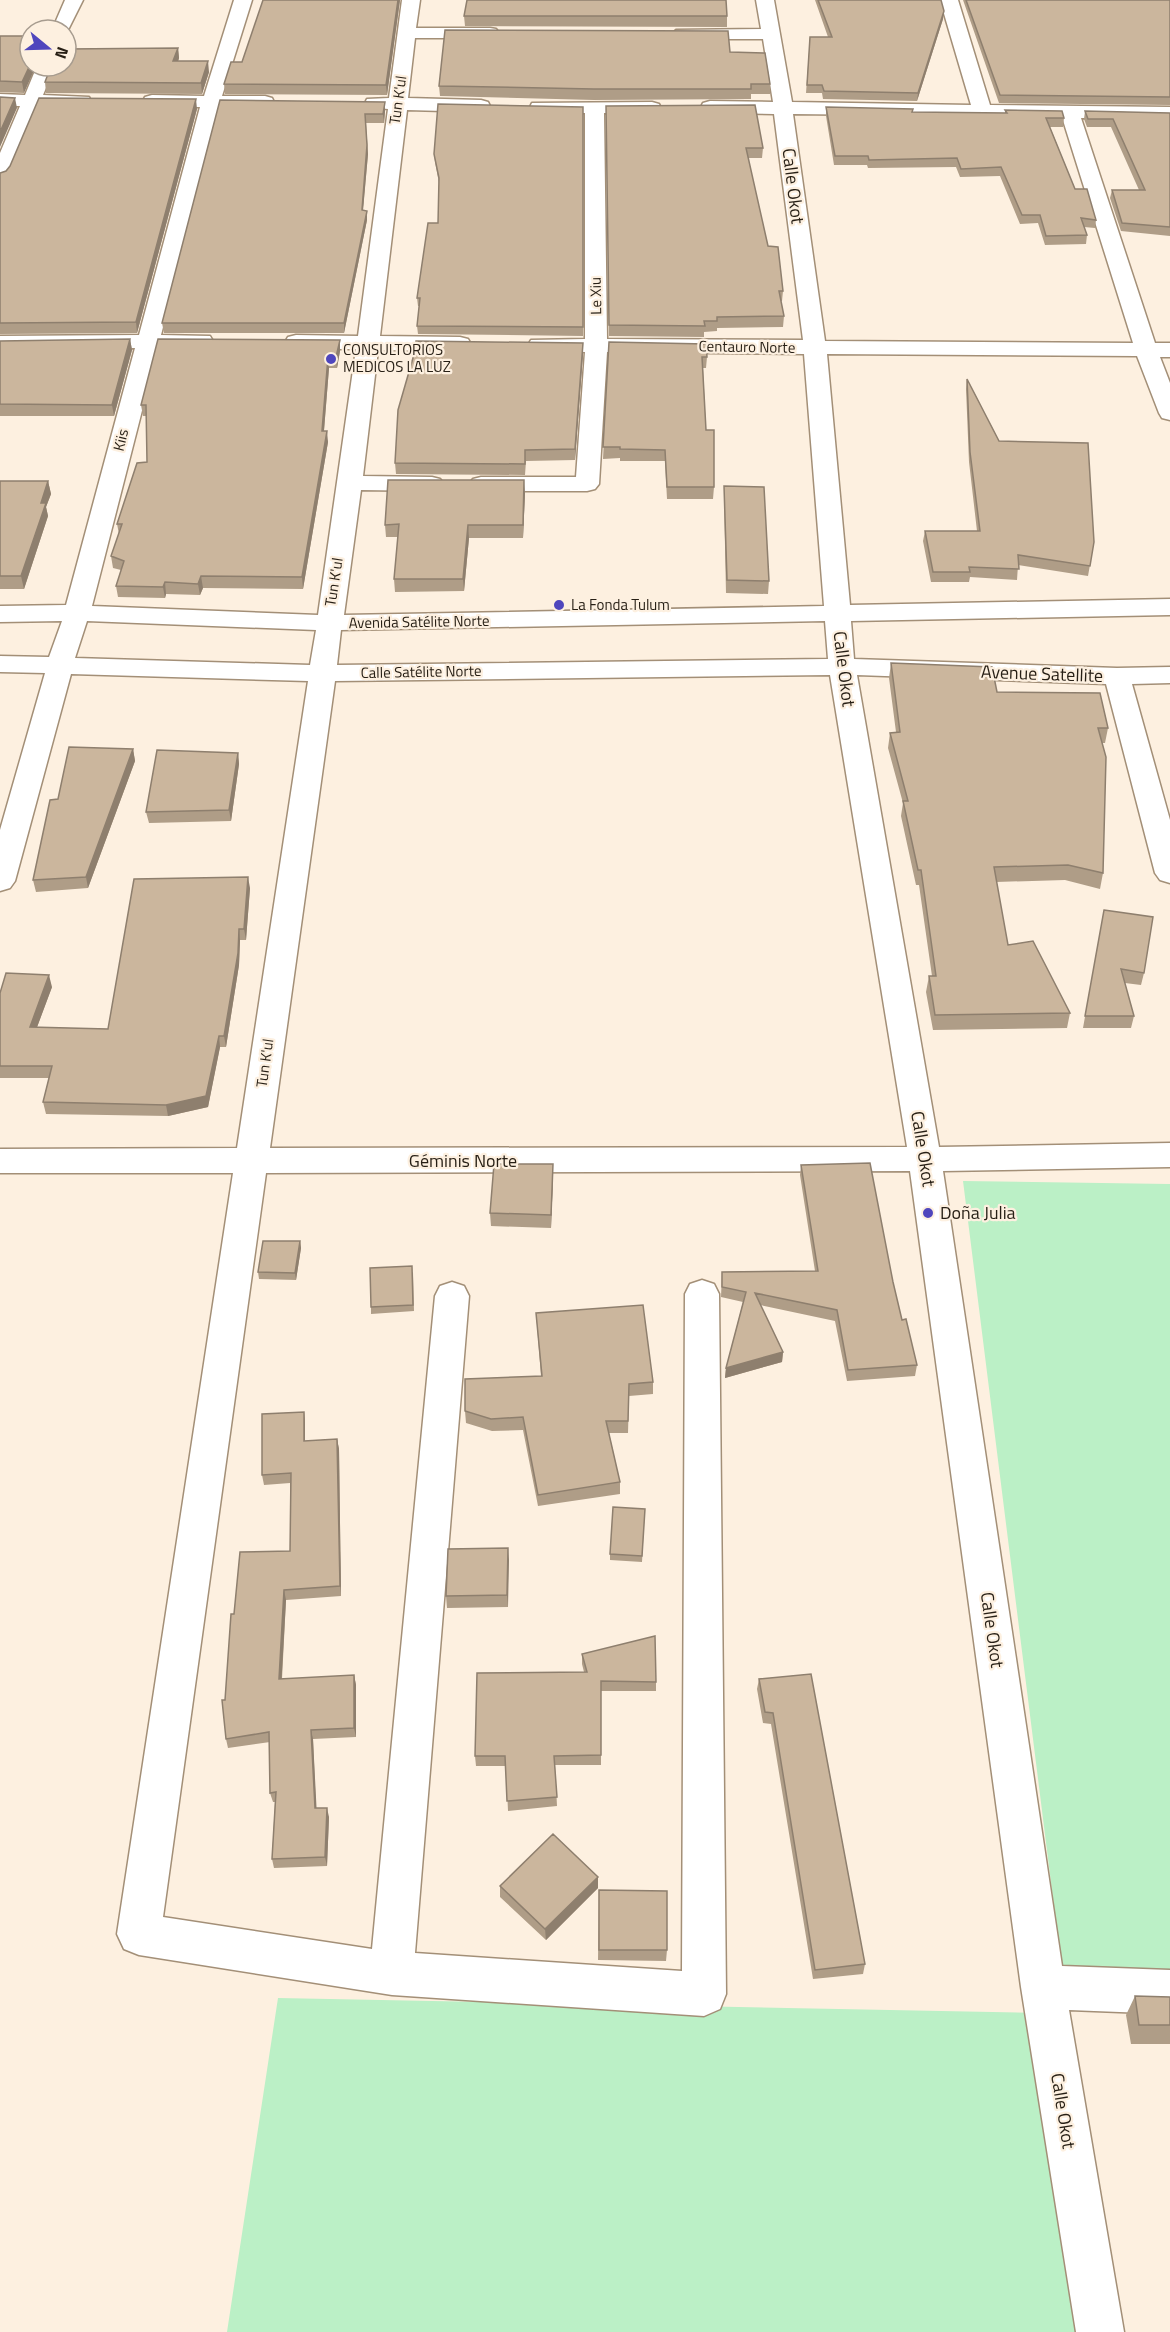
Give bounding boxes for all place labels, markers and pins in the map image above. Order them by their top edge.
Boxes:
place label: CONSULTORIOS MEDICOS LA LUZ [343,338,451,378]
marker: CONSULTORIOS MEDICOS LA LUZ [324,352,338,366]
place label: La Fonda Tulum [571,593,670,616]
marker: La Fonda Tulum [552,598,566,612]
place label: Doña Julia [940,1199,1016,1226]
marker: Doña Julia [921,1206,935,1220]

